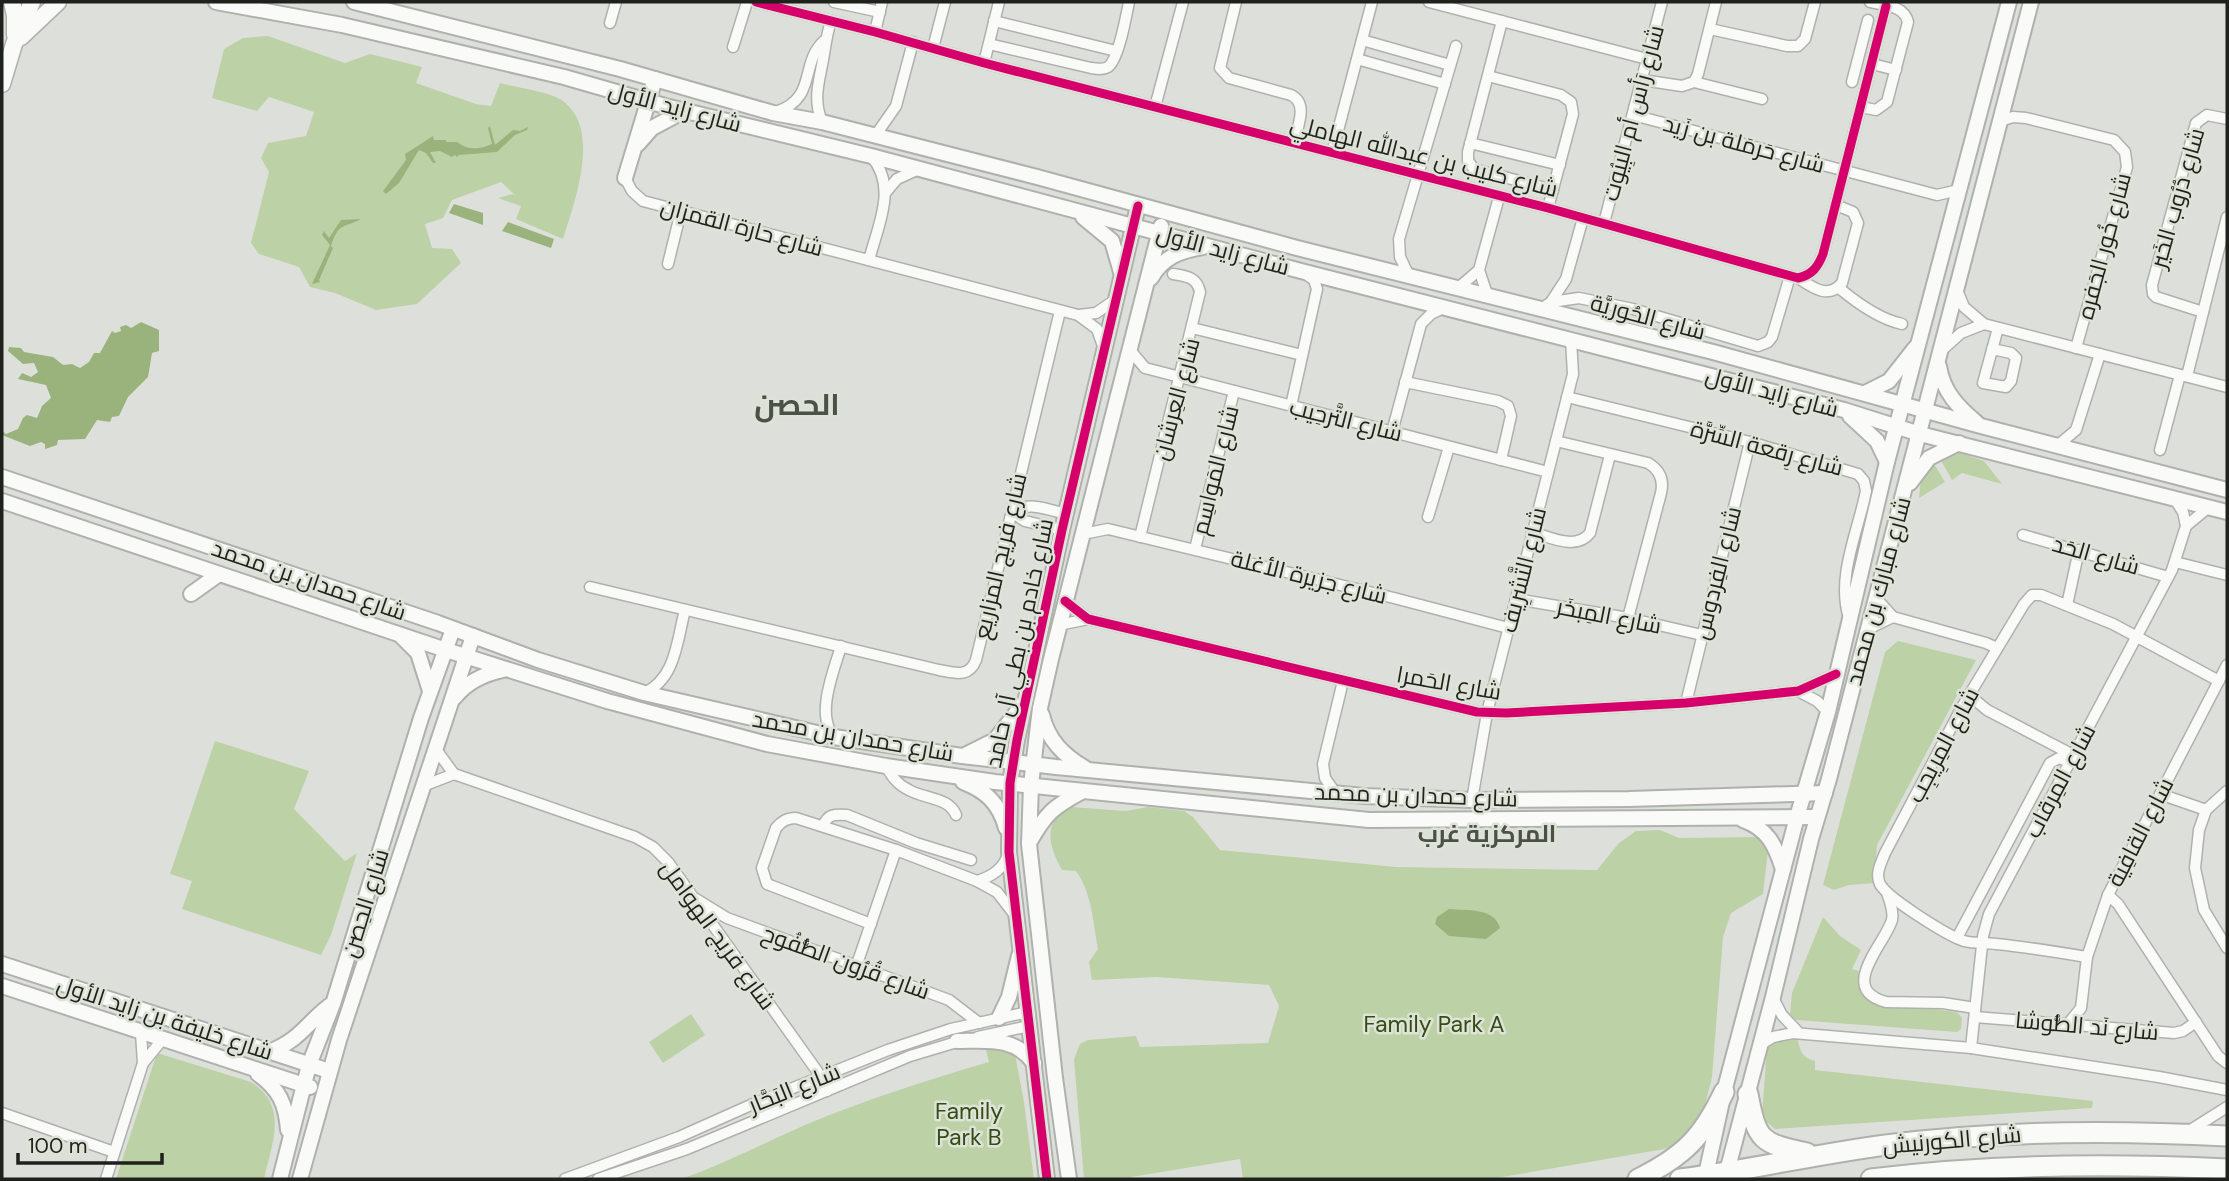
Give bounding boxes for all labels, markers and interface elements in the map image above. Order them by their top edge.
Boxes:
street label: شارع رَأس أم البِيُوت [1595,22,1672,205]
street label: شارع زايد الأول [605,75,745,140]
street label: شارع كليب بن عبدالله الهاملي [1286,108,1561,207]
street label: شارع حَرمَلة بن زَيد [1660,108,1828,181]
street label: شارع دُرُوب الخَير [2142,124,2212,274]
street label: شارع خُور الجَفره [2070,170,2139,323]
street label: شارع حارة القمزان [657,191,827,264]
street label: شارع زايد الأول [1153,218,1293,283]
street label: شارع الحُوريَّة [1587,287,1709,348]
street label: شارع العِرشان [1145,334,1208,464]
street label: شارع زايد الأول [1702,360,1842,425]
district label: الحصن [754,385,840,424]
street label: شارع التَّرحِيب [1286,392,1406,449]
street label: شارع المَواسِم [1184,402,1247,538]
street label: شارع رِقعة السِّرَّة [1687,413,1847,484]
street label: شارع فريج المزاريع [966,470,1035,642]
street label: شارع مبارك بن محمد [1838,493,1919,689]
street label: شارع الفِردوس [1686,503,1749,643]
street label: شارع التَّشرِيف [1493,504,1554,636]
street label: شارع خادم بن بطي آل حامد [978,516,1063,771]
street label: شارع الحَد [2049,528,2143,583]
street label: شارع حمدان بن محمد [207,533,410,628]
street label: شارع جزيرة الأغلة [1228,543,1390,612]
street label: شارع المِبخَر [1552,591,1664,642]
street label: شارع الحَمرا [1394,659,1504,708]
street label: شارع المِرِيجِب [1900,682,1987,808]
street label: شارع حمدان بن محمد [750,704,956,769]
street label: شارع المِرقاب [2018,719,2103,843]
street label: شارع القافِية [2100,772,2181,892]
street label: شارع حمدان بن محمد [1314,776,1518,815]
district label: المركزية غرب [1418,818,1556,849]
street label: شارع الحِصن [334,845,397,961]
street label: شارع فريج الهوامل [653,854,782,1016]
street label: شارع قُرُون الطُّفُوح [758,918,934,1007]
street label: شارع خليفة بن زايد الأول [53,969,277,1068]
street label: شارع نَد الطُّوشا [2014,1005,2160,1048]
park label: Family Park A [1364,1009,1504,1039]
street label: شارع البَحَّار [742,1056,845,1122]
park label: Family Park B [935,1096,1003,1152]
street label: شارع الكورنيش [1881,1119,2023,1162]
scale bar [18,1122,161,1166]
text: 100 m [28,1132,88,1160]

